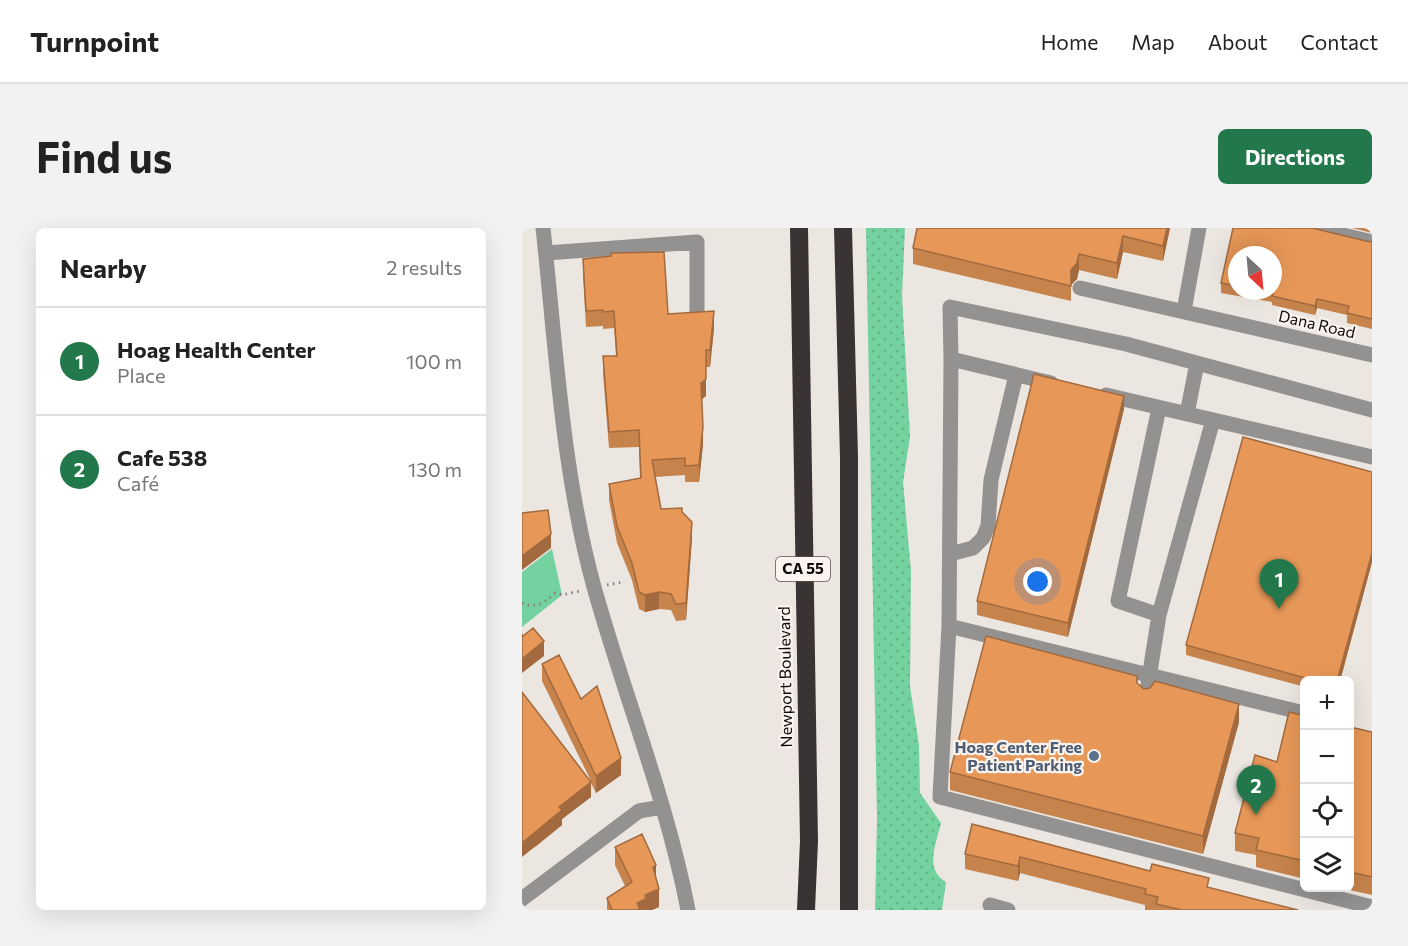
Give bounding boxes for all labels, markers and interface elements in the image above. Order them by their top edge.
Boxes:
text: Turnpoint [30,24,159,58]
text: Home [1041,29,1098,54]
text: Map [1131,29,1175,54]
text: About [1208,29,1267,54]
text: Contact [1300,29,1378,54]
button: Directions [1218,129,1372,184]
text: Find us [36,130,172,182]
north arrow [1228,246,1282,300]
text: Nearby [60,252,147,283]
text: 2 results [386,255,462,279]
street label: Dana Road [1277,305,1357,342]
text: Hoag Health Center [117,336,316,363]
text: 1 [75,349,84,373]
text: 100 m [406,349,462,373]
text: Place [117,363,166,387]
text: Cafe 538 [117,444,207,471]
text: 2 [74,457,85,481]
text: 130 m [408,457,462,481]
text: Café [117,471,159,495]
road number: CA 55 [776,557,830,581]
pin: 1 [1260,560,1299,609]
your location [1023,567,1052,596]
street label: Newport Boulevard [774,606,795,748]
map controls [1300,676,1354,892]
button: + [1300,676,1354,730]
button: − [1300,730,1354,784]
place label: Hoag Center Free Patient Parking [954,737,1082,774]
marker: Hoag Center Free Patient Parking [1087,749,1101,763]
pin: 2 [1236,766,1276,815]
button: locate [1300,784,1354,838]
button: layers [1300,838,1354,892]

